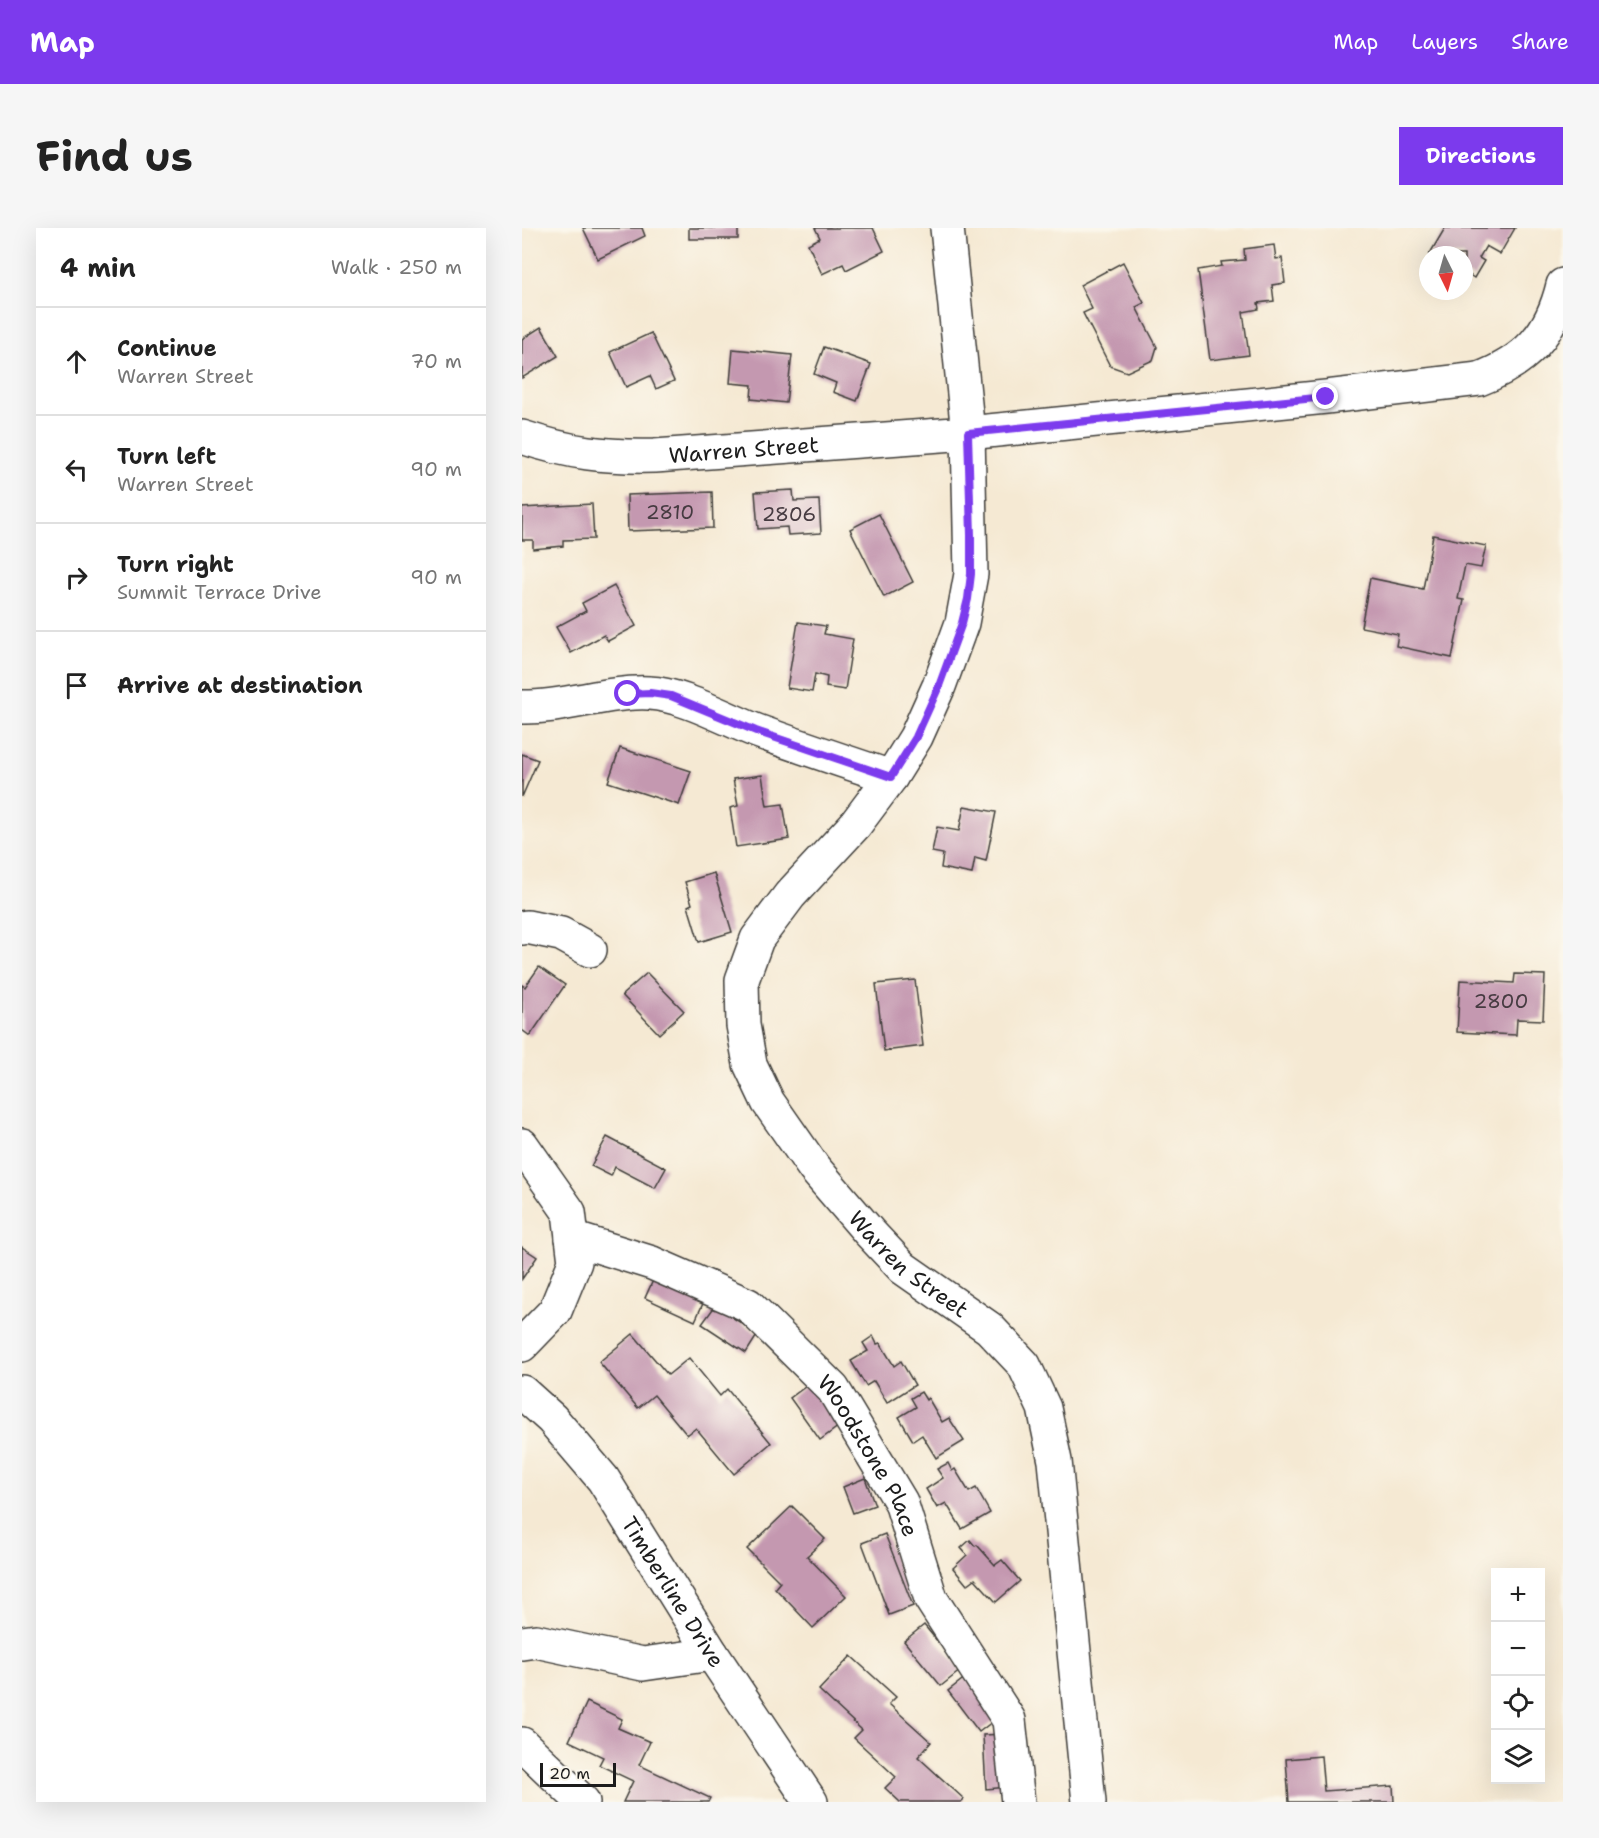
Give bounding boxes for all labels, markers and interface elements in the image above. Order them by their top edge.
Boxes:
text: Map [30,23,95,61]
text: Map [1333,28,1378,56]
text: Layers [1411,28,1478,56]
text: Share [1511,28,1569,56]
button: Directions [1399,127,1563,185]
text: Find us [36,128,193,184]
north arrow [1419,246,1473,300]
text: 4 min [60,250,136,285]
text: Walk · 250 m [331,254,462,280]
text: Continue [117,334,217,363]
icon: ahead [60,345,93,378]
text: 70 m [410,348,462,374]
text: Warren Street [117,363,254,389]
route end [1312,383,1338,409]
street label: Warren Street [668,430,820,470]
text: Turn left [117,442,216,471]
icon: left [60,453,93,486]
text: 90 m [410,456,462,482]
text: Warren Street [117,471,254,497]
house number: 2810 [646,499,694,525]
house number: 2806 [762,501,816,527]
text: Turn right [117,550,234,579]
icon: right [60,561,93,594]
text: 90 m [410,564,462,590]
text: Summit Terrace Drive [117,579,322,605]
icon: arrive [60,669,93,702]
text: Arrive at destination [117,671,363,700]
route start [614,680,640,706]
house number: 2800 [1474,988,1528,1014]
street label: Warren Street [842,1205,974,1324]
street label: Woodstone Place [811,1368,925,1540]
street label: Timberline Drive [615,1511,731,1673]
map controls [1491,1568,1545,1784]
button: + [1491,1568,1545,1622]
button: − [1491,1622,1545,1676]
button: locate [1491,1676,1545,1730]
button: layers [1491,1730,1545,1784]
scale bar [540,1760,616,1788]
text: 20 m [549,1763,590,1784]

